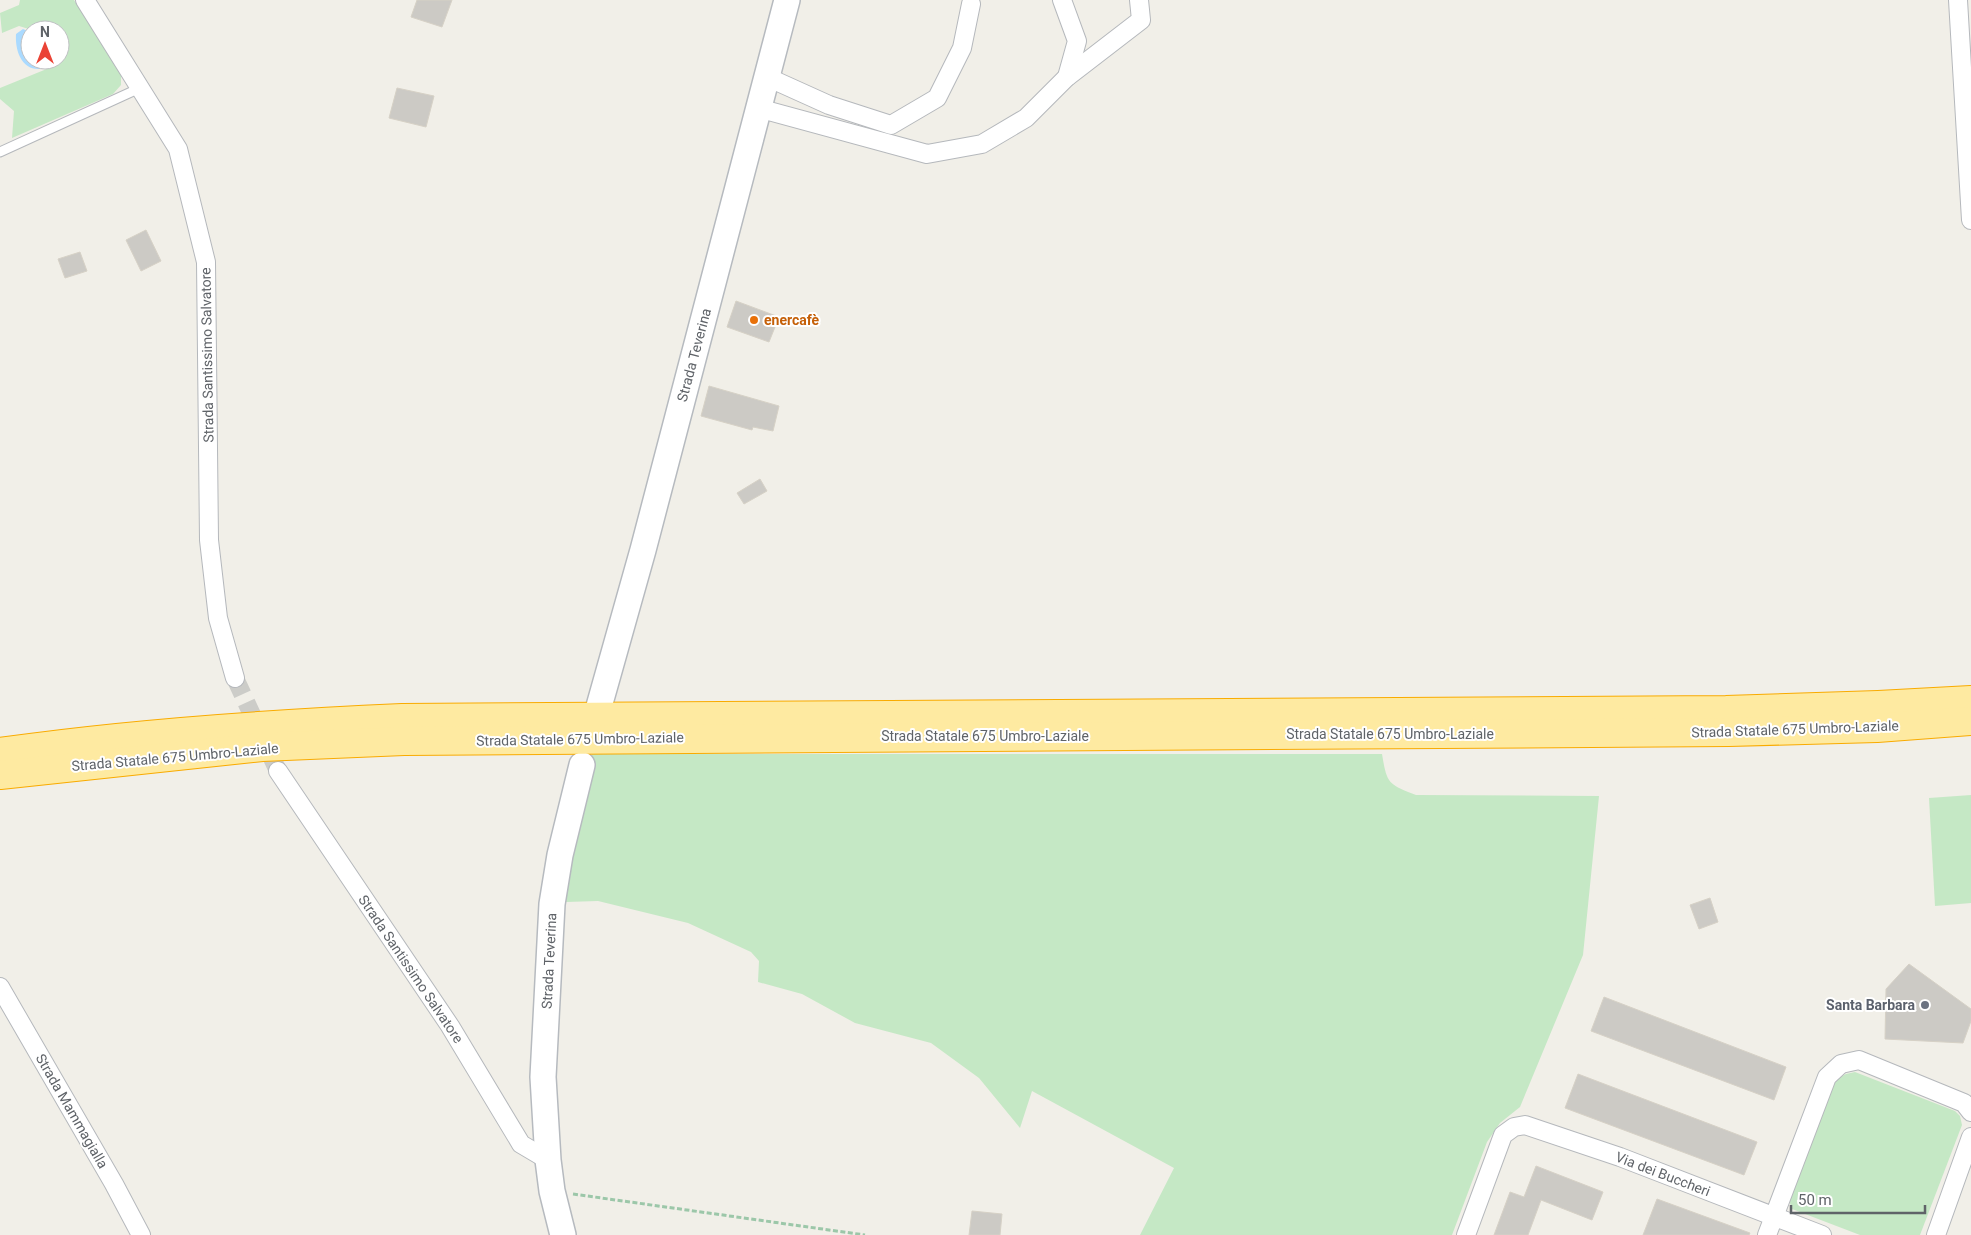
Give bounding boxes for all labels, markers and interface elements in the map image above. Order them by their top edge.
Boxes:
north arrow [20,20,70,70]
text: N [40,24,50,40]
street label: Strada Santissimo Salvatore [197,267,217,443]
street label: Strada Teverina [674,306,714,404]
place label: enercafè [764,312,820,328]
marker: enercafè [748,314,760,326]
street label: Strada Statale 675 Umbro-Laziale [1691,717,1899,741]
street label: Strada Statale 675 Umbro-Laziale [1286,726,1494,742]
street label: Strada Statale 675 Umbro-Laziale [881,728,1089,744]
street label: Strada Statale 675 Umbro-Laziale [476,729,684,749]
street label: Strada Statale 675 Umbro-Laziale [71,740,279,774]
street label: Strada Santissimo Salvatore [355,892,467,1046]
street label: Strada Teverina [538,912,560,1010]
place label: Santa Barbara [1826,997,1916,1013]
marker: Santa Barbara [1919,999,1931,1011]
street label: Strada Mammagialla [33,1051,111,1171]
street label: Via dei Buccheri [1613,1149,1713,1199]
scale bar [1791,1182,1925,1214]
text: 50 m [1798,1191,1832,1209]

